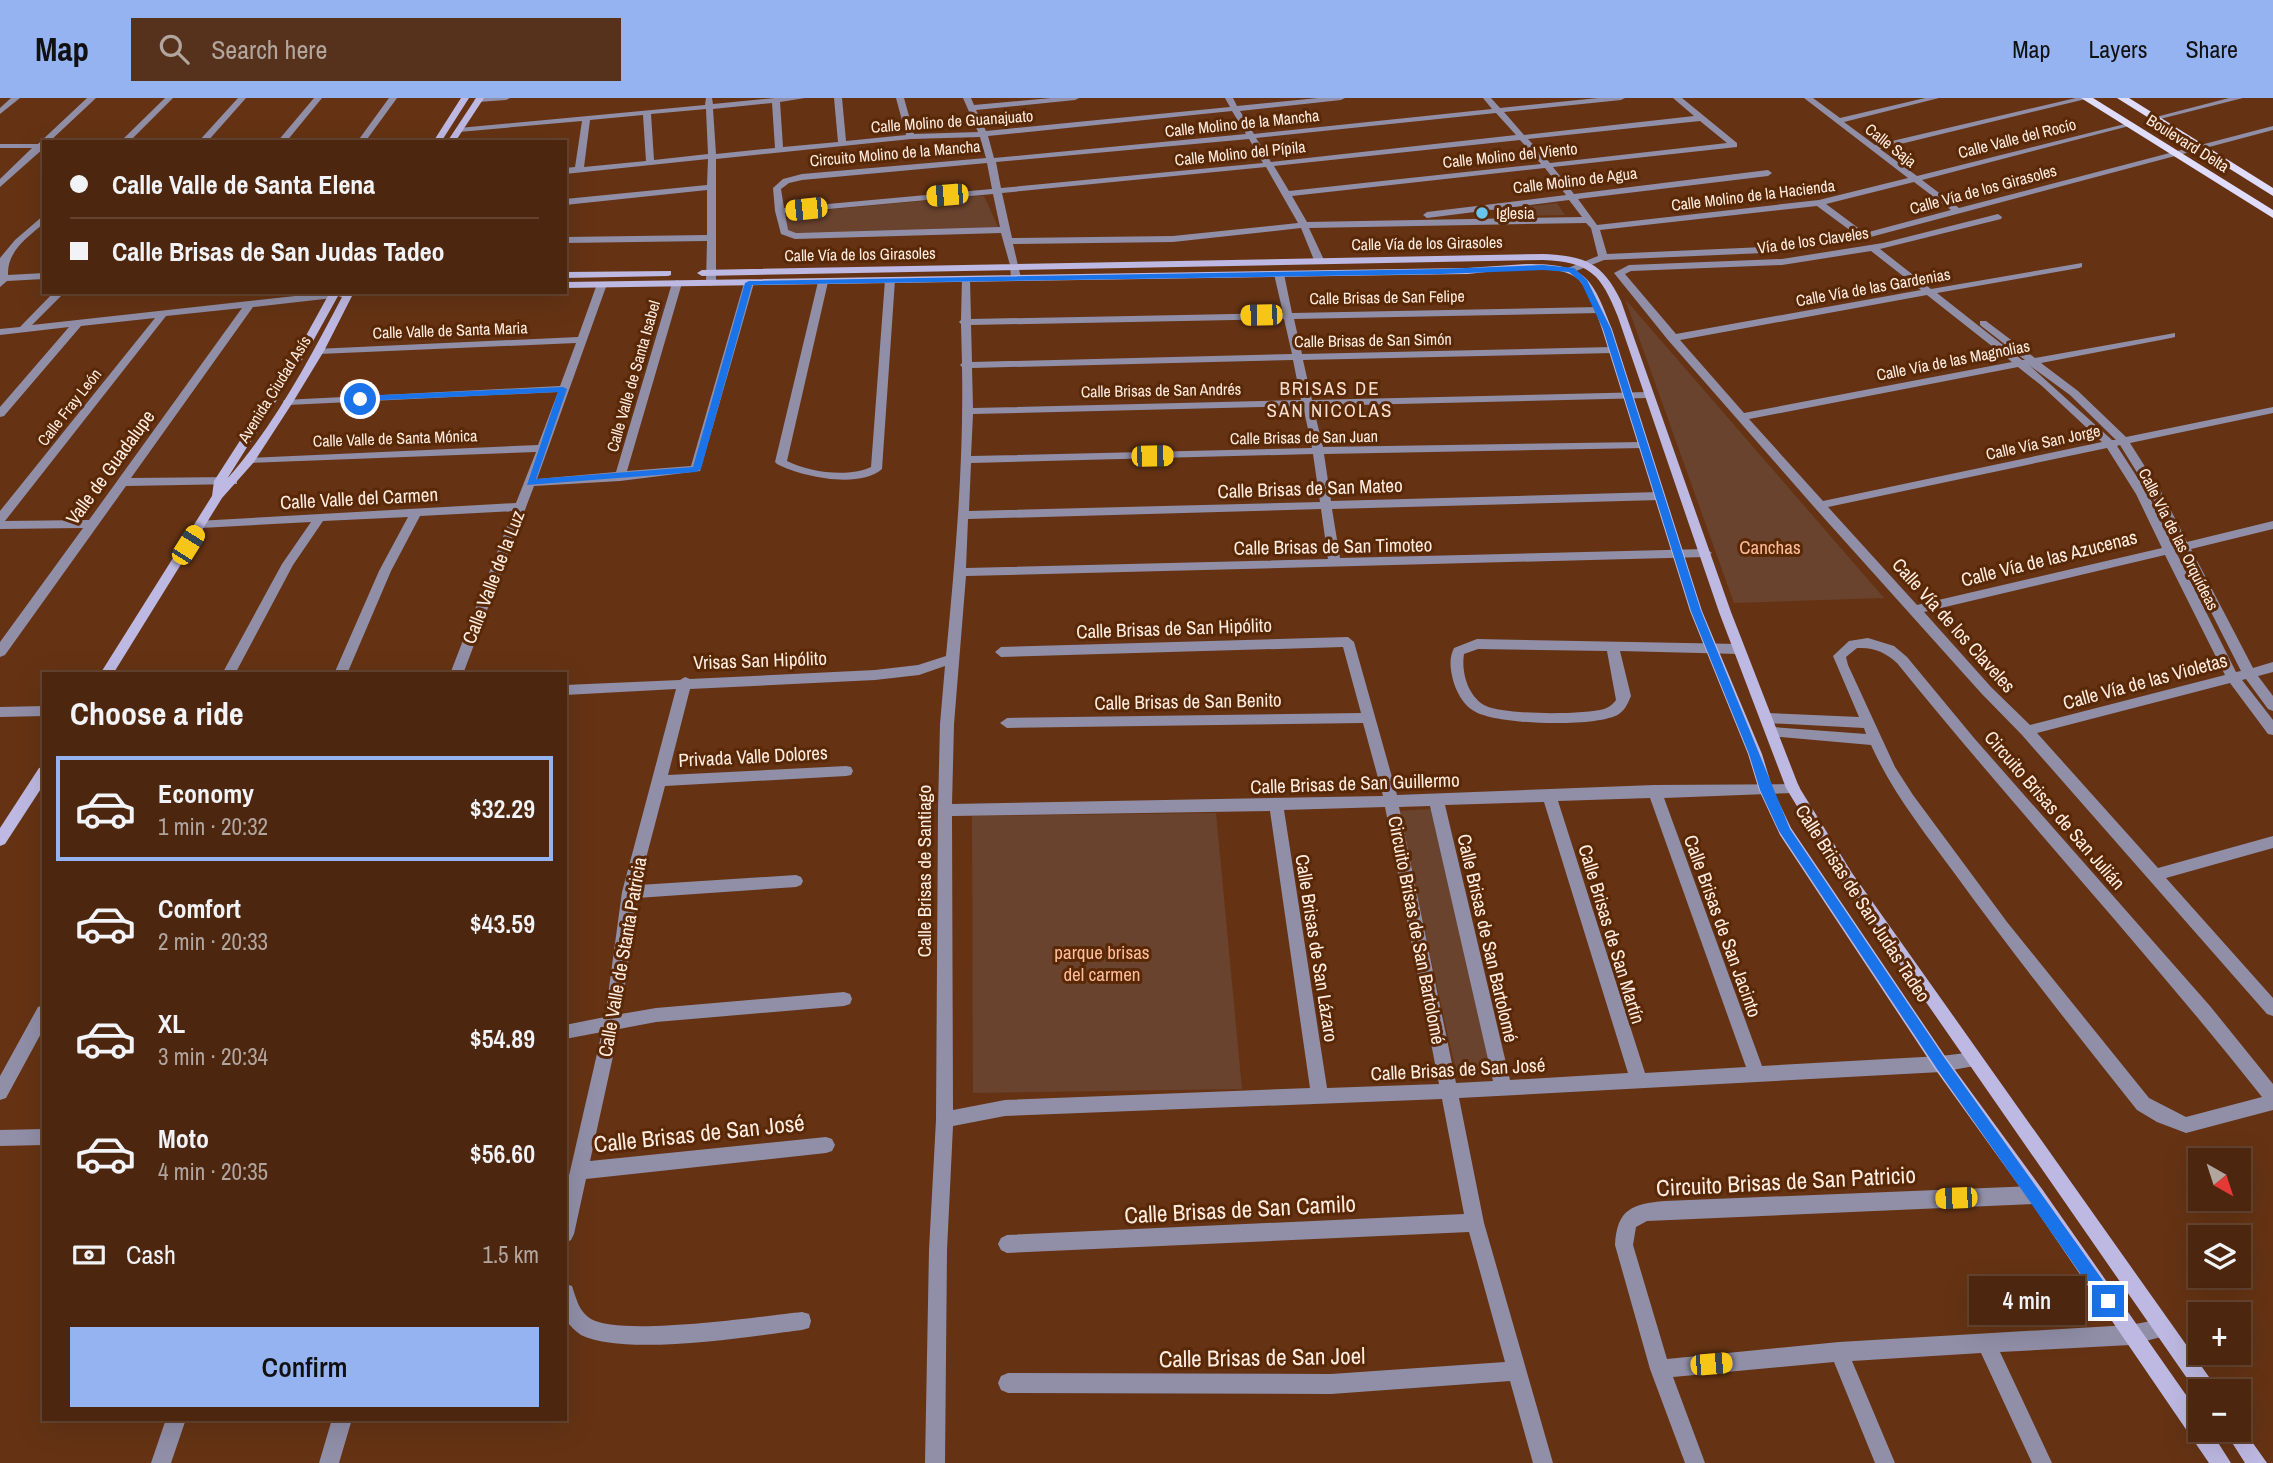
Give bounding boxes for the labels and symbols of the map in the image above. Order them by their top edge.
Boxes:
street label: Calle Molino de Guanajuato [870,104,1034,138]
street label: Calle Molino de la Mancha [1164,104,1321,142]
street label: Boulevard Delta [2143,109,2234,177]
street label: Calle Valle del Rocío [1956,113,2078,163]
street label: Calle Saja [1861,118,1922,173]
street label: Circuito Molino de la Mancha [809,135,982,171]
street label: Calle Molino del Pípila [1174,135,1307,171]
street label: Calle Molino del Viento [1442,137,1578,173]
street label: Calle Vía de los Girasoles [1907,159,2059,219]
street label: Calle Molino de Agua [1512,161,1639,199]
street label: Calle Molino de la Hacienda [1670,174,1837,216]
car [926,183,969,207]
car [785,196,828,222]
place label: Iglesia [1496,202,1535,224]
marker: Iglesia [1474,205,1490,221]
street label: Vía de los Claveles [1756,221,1870,259]
street label: Calle Vía de los Girasoles [1351,231,1503,255]
street label: Calle Vía de los Girasoles [784,242,936,266]
street label: Calle Vía de las Gardenias [1794,263,1952,311]
street label: Calle Brisas de San Felipe [1309,285,1465,309]
street label: Calle Valle de Santa Isabel [601,298,665,454]
car [1240,304,1283,326]
street label: Calle Valle de Santa Maria [372,316,529,344]
street label: Calle Brisas de San Simón [1294,328,1452,352]
street label: Avenida Ciudad Asís [232,331,316,448]
street label: Calle Vía de las Magnolias [1874,334,2032,386]
street label: Calle Fray León [32,364,106,450]
district label: BRISAS DE SAN NICOLAS [1267,375,1393,423]
street label: Calle Brisas de San Andrés [1081,378,1241,402]
route start [344,383,376,415]
street label: Valle de Guadalupe [60,404,160,530]
street label: Calle Vía San Jorge [1984,419,2102,465]
street label: Calle Valle de Santa Mónica [312,424,478,452]
street label: Calle Brisas de San Juan [1230,425,1378,449]
car [1131,445,1174,467]
street label: Calle Vía de las Orquídeas [2134,464,2224,614]
street label: Calle Brisas de San Mateo [1217,472,1403,504]
street label: Calle Valle del Carmen [279,481,439,515]
street label: Calle Valle de la Luz [456,506,530,647]
car [168,522,209,568]
street label: Calle Vía de las Azucenas [1958,523,2140,592]
street label: Calle Brisas de San Timoteo [1233,531,1433,561]
park label: Canchas [1739,534,1801,560]
street label: Calle Vía de los Claveles [1886,552,2022,698]
street label: Calle Brisas de San Hipólito [1076,612,1272,644]
street label: Vrisas San Hipólito [693,645,827,675]
street label: Calle Vía de las Violetas [2060,646,2230,715]
street label: Calle Brisas de San Benito [1094,686,1282,716]
street label: Circuito Brisas de San Julián [1979,725,2131,895]
street label: Privada Valle Dolores [678,739,829,773]
street label: Calle Brisas de San Guillermo [1250,766,1460,800]
street label: Calle Brisas de Santiago [911,785,937,957]
street label: Calle Brisas de San Judas Tadeo [1789,799,1937,1007]
street label: Circuito Brisas de San Bartolomé [1382,814,1452,1046]
street label: Calle Brisas de San Bartolomé [1451,831,1525,1045]
street label: Calle Brisas de San Jacinto [1678,831,1768,1021]
street label: Calle Brisas de San Martín [1572,841,1652,1027]
street label: Calle Brisas de San Lázaro [1289,852,1345,1044]
street label: Calle Valle de Stanta Patricia [592,855,652,1059]
park label: parque brisas del carmen [1054,939,1150,987]
street label: Calle Brisas de San José [1370,1051,1546,1087]
street label: Calle Brisas de San José [592,1107,806,1159]
north arrow [2188,1148,2250,1211]
street label: Circuito Brisas de San Patricio [1655,1159,1917,1203]
street label: Calle Brisas de San Camilo [1124,1187,1356,1231]
car [1935,1187,1978,1209]
callout: 4 min [1968,1276,2084,1326]
route end [2092,1285,2124,1317]
street label: Calle Brisas de San Joel [1158,1340,1366,1374]
car [1690,1352,1733,1376]

